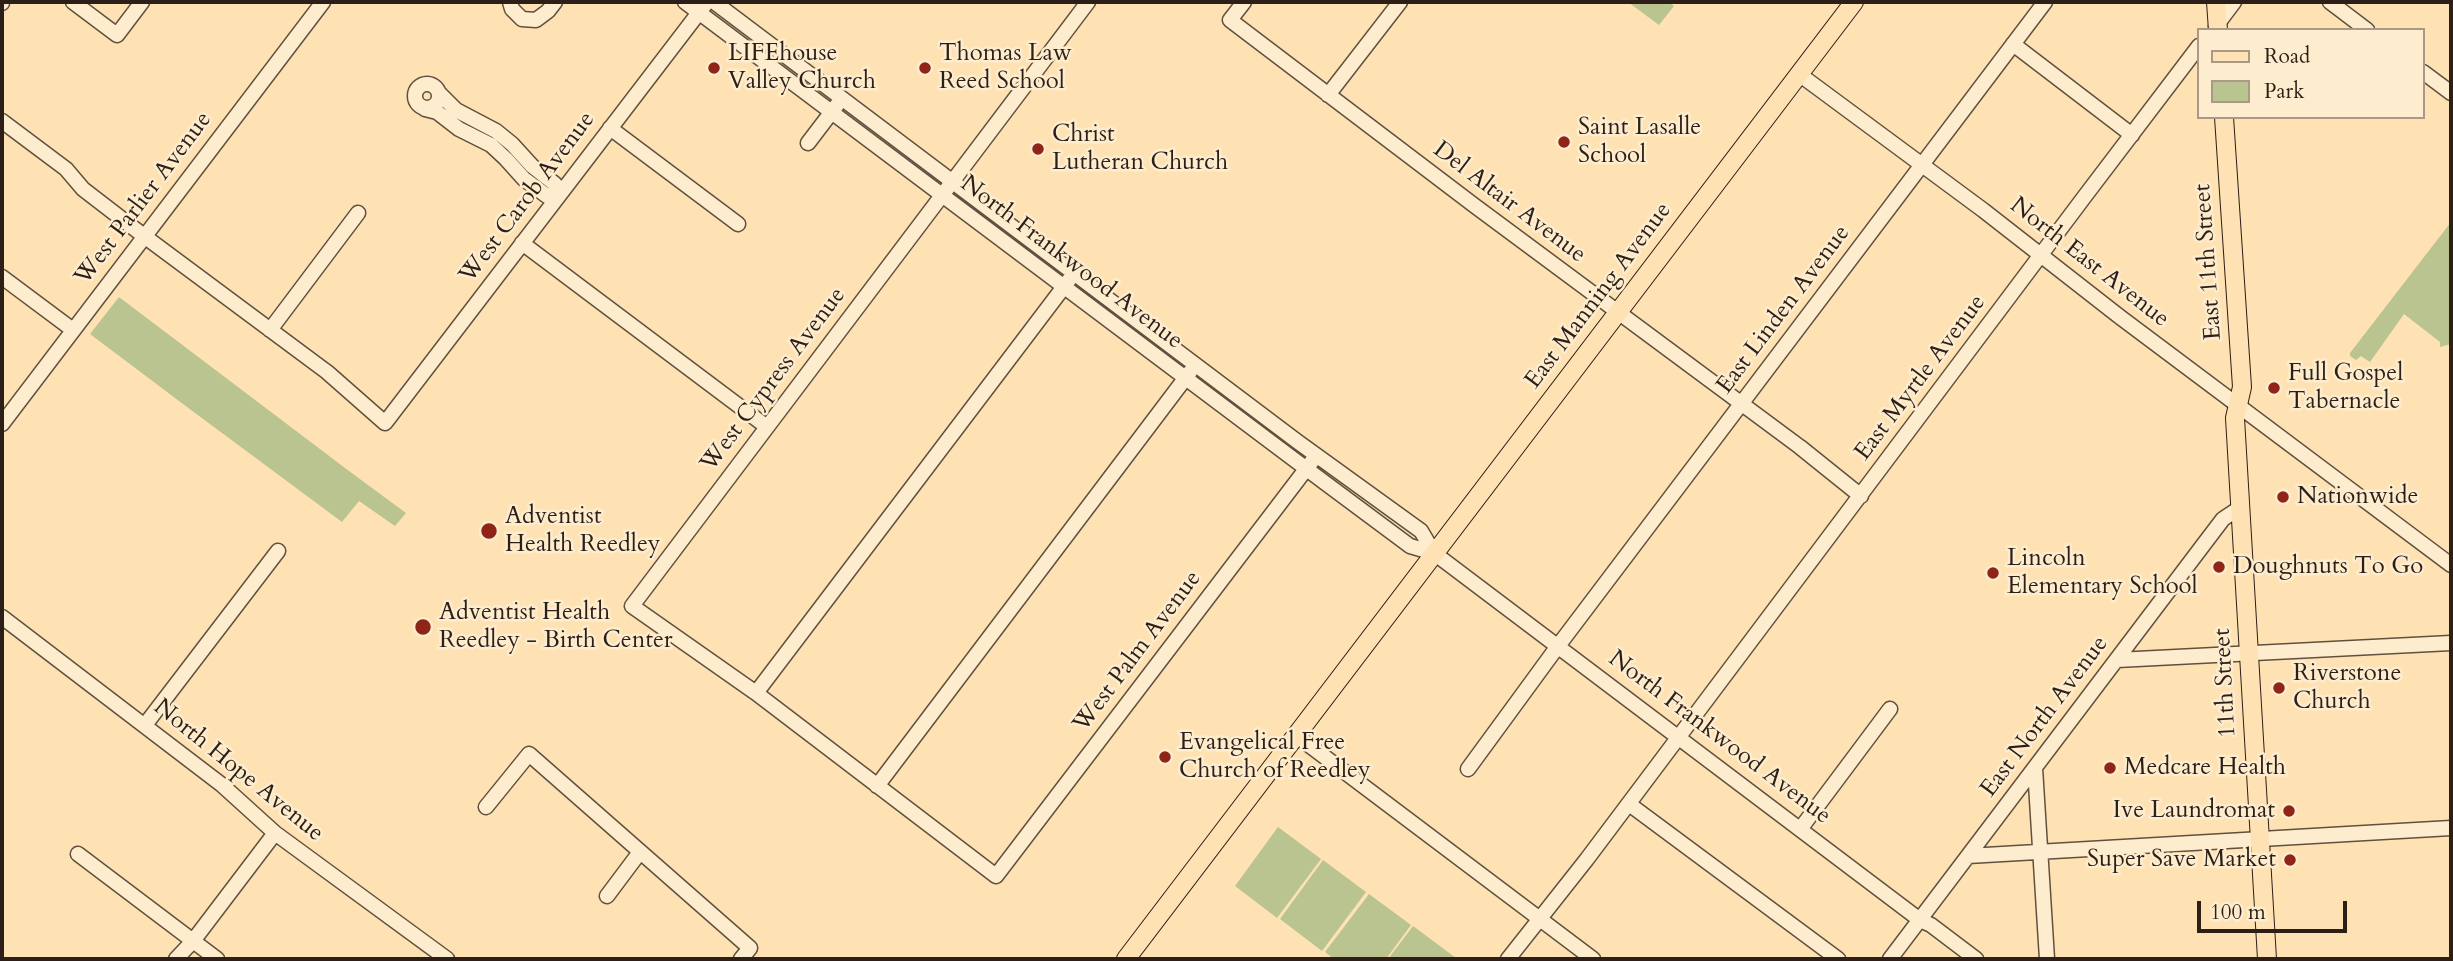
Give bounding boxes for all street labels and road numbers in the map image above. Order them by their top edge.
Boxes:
street label: West Parlier Avenue [69,107,219,291]
street label: West Carob Avenue [454,107,602,289]
street label: Del Altair Avenue [1427,136,1591,270]
street label: North Frankwood Avenue [954,170,1188,356]
street label: East 11th Street [2189,183,2229,341]
street label: North East Avenue [2004,192,2174,334]
street label: East Manning Avenue [1520,197,1678,395]
street label: East Linden Avenue [1711,220,1857,400]
street label: West Cypress Avenue [695,282,853,478]
street label: East Myrtle Avenue [1849,289,1993,467]
street label: West Palm Avenue [1068,566,1208,738]
street label: 11th Street [2209,628,2243,738]
street label: East North Avenue [1975,631,2115,803]
street label: North Frankwood Avenue [1602,645,1836,831]
street label: North Hope Avenue [147,694,329,848]

